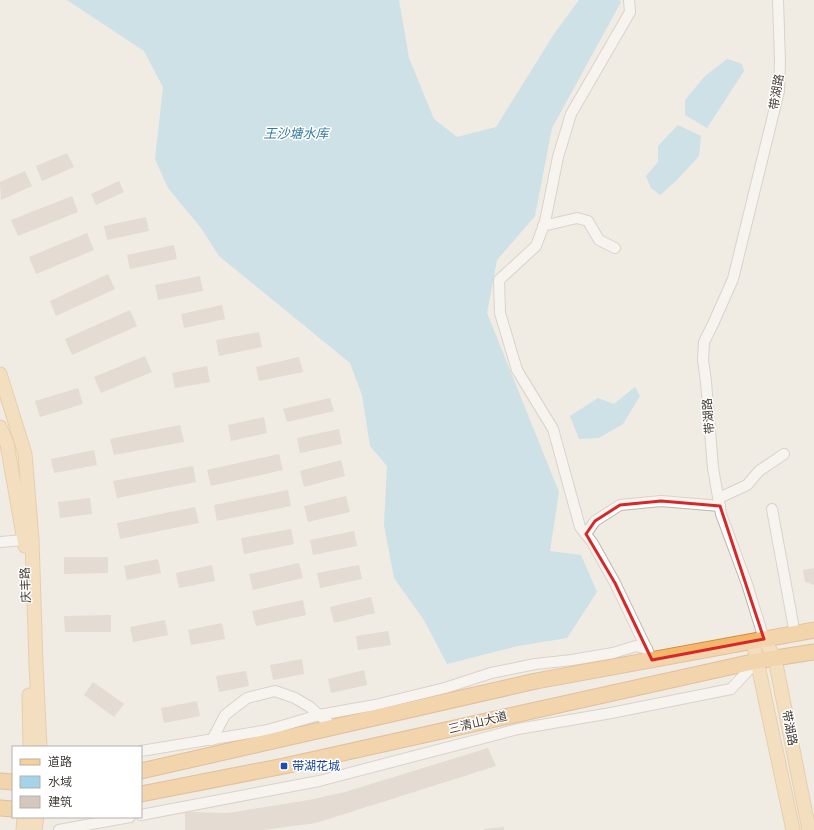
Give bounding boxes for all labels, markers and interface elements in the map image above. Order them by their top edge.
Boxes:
street label: 带湖路 [766,73,788,111]
water label: 王沙塘水库 [263,125,330,143]
street label: 带湖路 [699,397,719,435]
street label: 庆丰路 [17,567,35,603]
street label: 三清山大道 [447,708,509,738]
street label: 带湖路 [777,709,801,747]
legend [12,746,142,818]
text: 道路 [48,754,72,771]
place label: 带湖花城 [292,758,340,775]
marker: 带湖花城 [279,761,289,771]
text: 水域 [48,774,72,791]
text: 建筑 [48,794,72,811]

